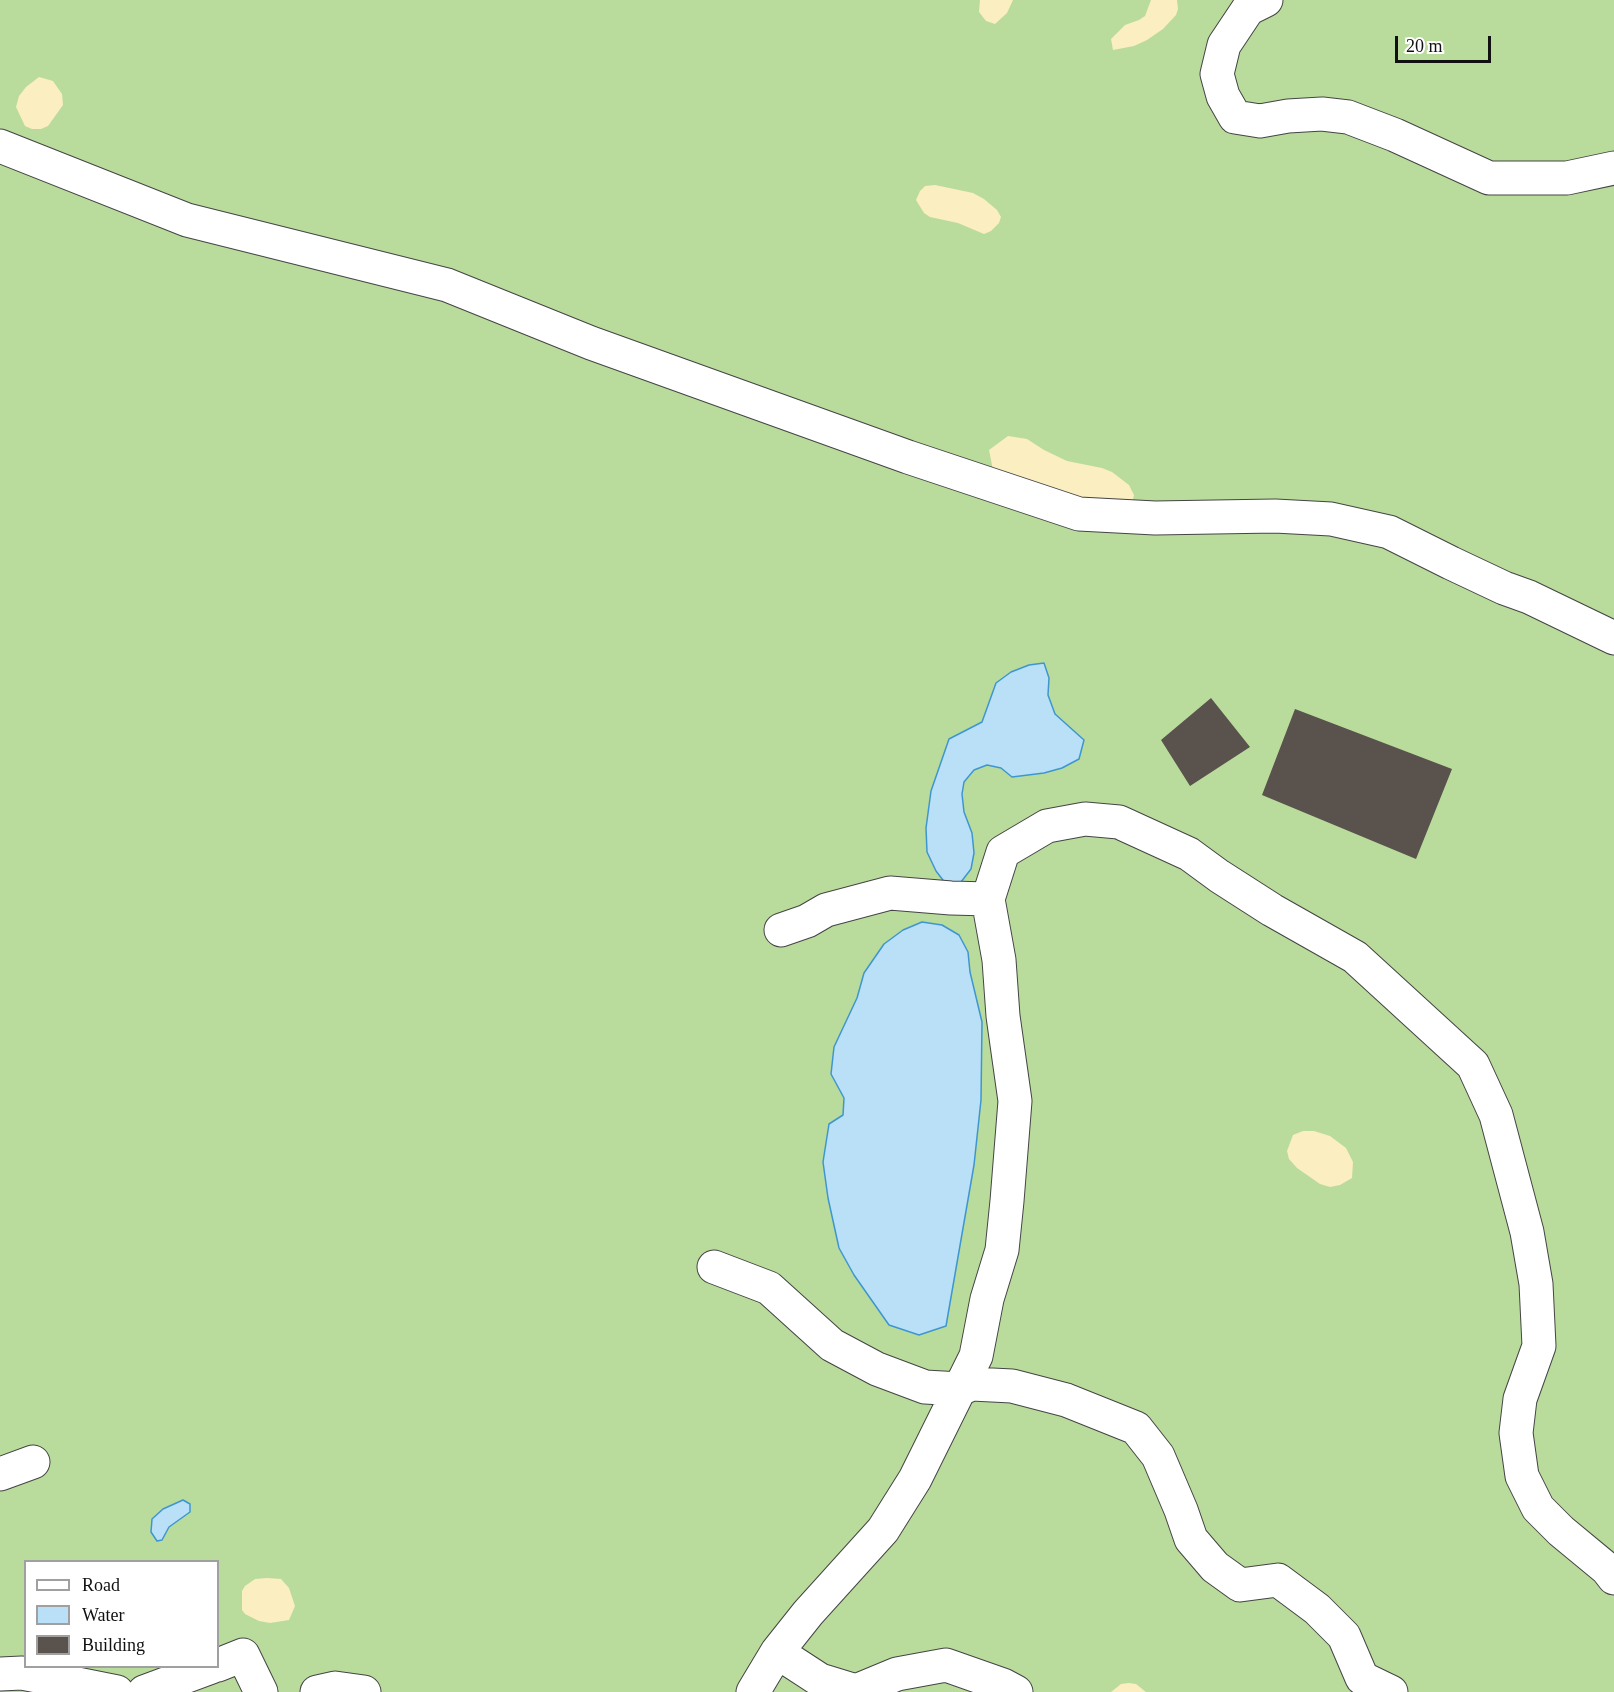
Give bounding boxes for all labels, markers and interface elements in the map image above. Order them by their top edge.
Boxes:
scale bar [1398,24,1494,62]
text: 20 m [1406,36,1443,56]
legend [24,1560,219,1668]
text: Road [82,1575,120,1595]
text: Water [82,1605,125,1625]
text: Building [82,1635,145,1655]

